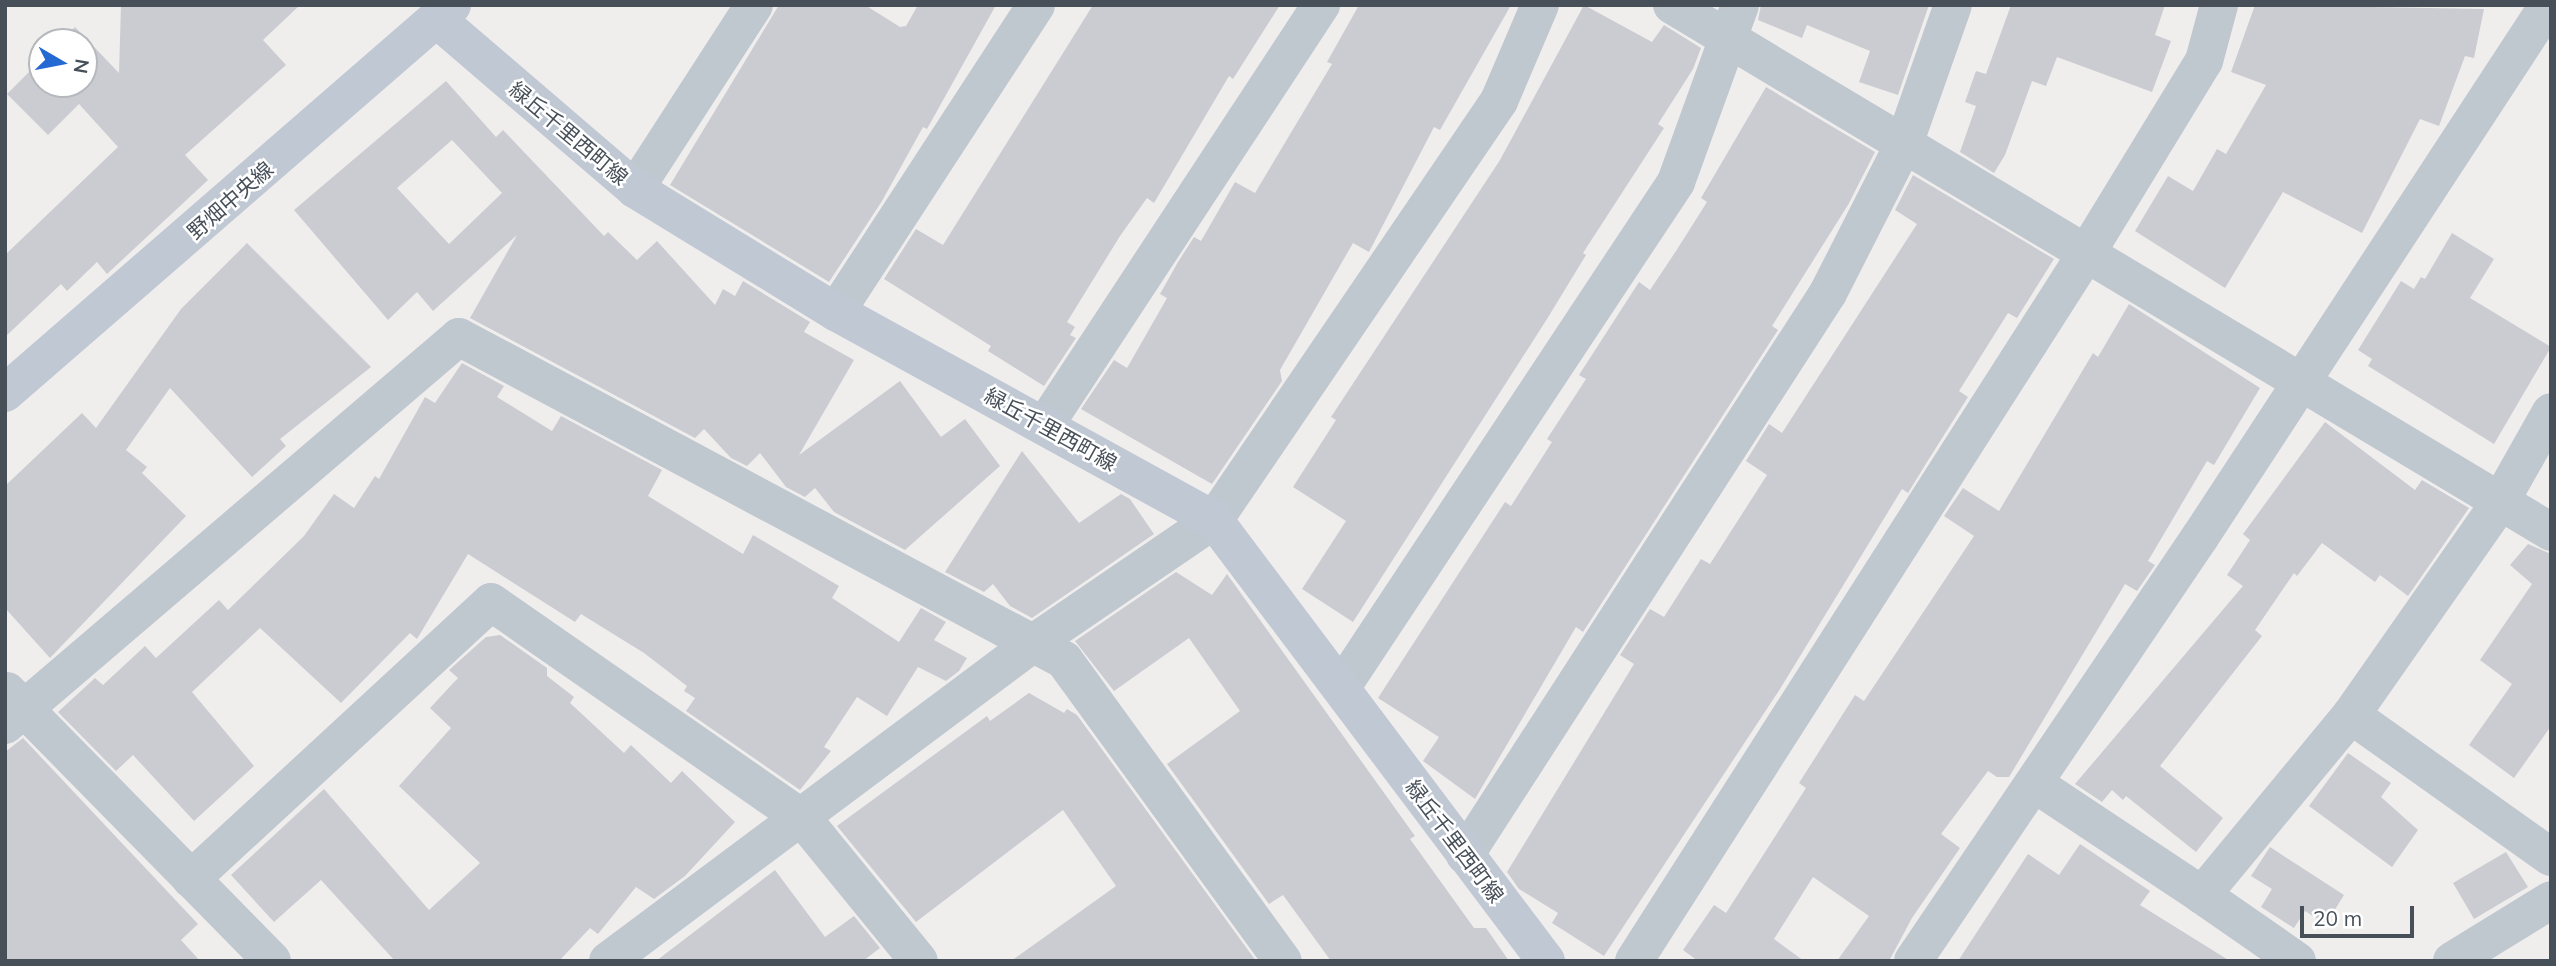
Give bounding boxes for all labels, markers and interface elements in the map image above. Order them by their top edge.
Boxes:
north arrow [28,28,98,98]
text: N [69,57,95,75]
street label: 緑丘千里西町線 [505,76,633,190]
street label: 野畑中央線 [182,156,278,244]
street label: 緑丘千里西町線 [981,382,1121,476]
street label: 緑丘千里西町線 [1401,775,1509,907]
scale bar [2304,892,2418,936]
text: 20 m [2313,905,2362,931]

